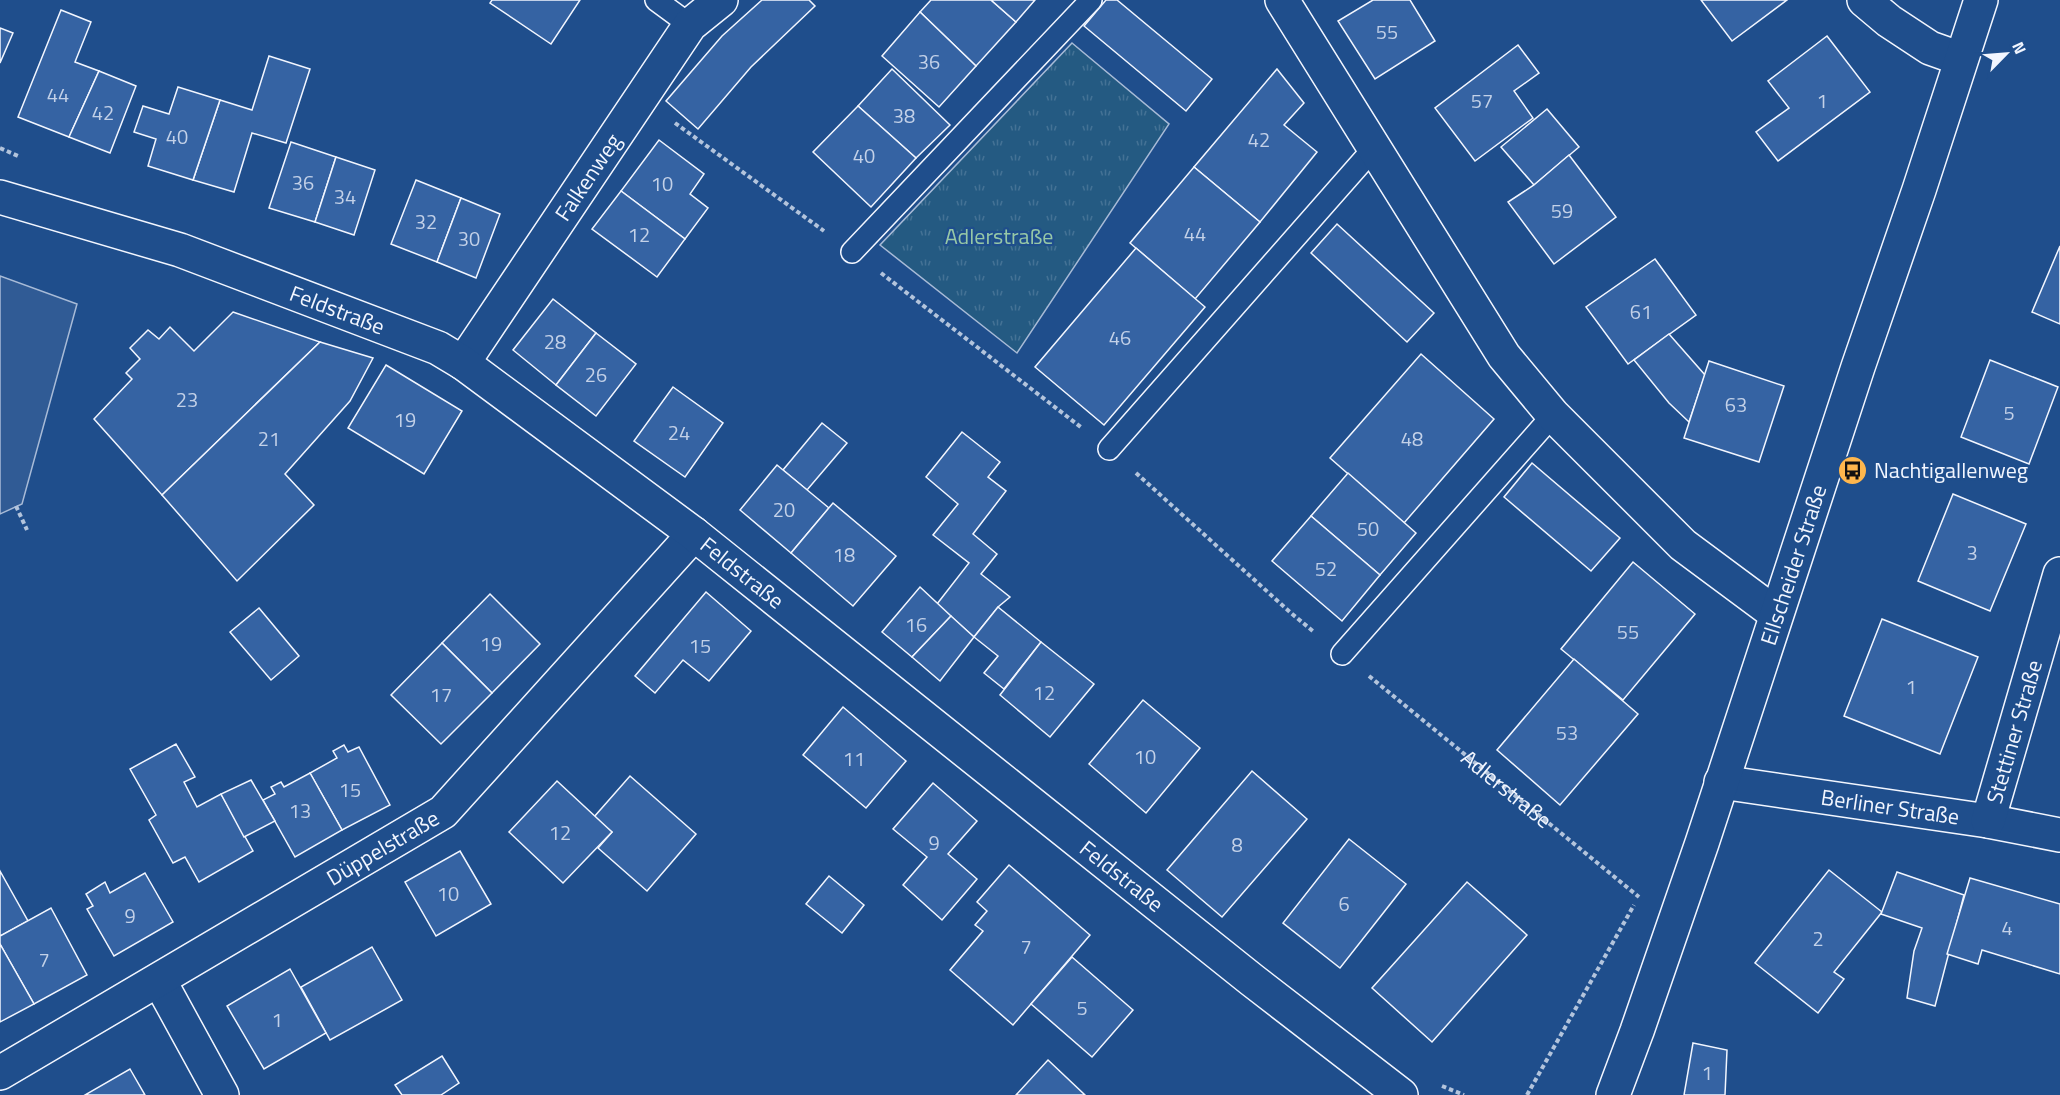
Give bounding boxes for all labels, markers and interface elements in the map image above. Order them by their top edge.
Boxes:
house number: 55 [1376,16,1398,47]
north arrow [1976,24,2036,84]
text: N [2006,38,2033,58]
house number: 36 [918,46,940,77]
house number: 44 [47,79,69,110]
house number: 57 [1471,85,1493,116]
house number: 1 [1816,85,1828,116]
house number: 42 [92,97,114,128]
house number: 38 [893,100,915,131]
house number: 40 [166,121,188,152]
house number: 42 [1248,124,1270,155]
street label: Falkenweg [546,126,630,228]
house number: 40 [853,140,875,171]
house number: 36 [292,167,314,198]
house number: 10 [651,168,673,199]
house number: 34 [334,181,356,212]
house number: 59 [1551,195,1573,226]
house number: 32 [415,206,437,237]
house number: 44 [1184,218,1206,249]
house number: 12 [628,219,650,250]
park label: Adlerstraße [945,219,1053,253]
house number: 30 [458,223,480,254]
street label: Feldstraße [285,276,390,343]
house number: 61 [1630,296,1652,327]
house number: 46 [1109,322,1131,353]
house number: 28 [544,326,566,357]
house number: 26 [585,359,607,390]
house number: 23 [176,384,198,415]
house number: 63 [1725,389,1747,420]
house number: 5 [2003,397,2015,428]
house number: 19 [394,404,416,435]
house number: 24 [668,417,690,448]
house number: 21 [258,423,280,454]
house number: 48 [1401,423,1423,454]
place label: Nachtigallenweg [1874,453,2028,487]
bus stop icon: Nachtigallenweg [1837,454,1869,486]
street label: Ellscheider Straße [1751,480,1835,650]
house number: 20 [773,494,795,525]
house number: 50 [1357,513,1379,544]
street label: Feldstraße [693,528,792,617]
house number: 3 [1966,537,1978,568]
house number: 18 [833,539,855,570]
house number: 52 [1315,553,1337,584]
house number: 16 [905,609,927,640]
house number: 55 [1617,616,1639,647]
house number: 19 [480,628,502,659]
house number: 15 [689,630,711,661]
street label: Stettiner Straße [1977,656,2051,808]
house number: 1 [1905,671,1917,702]
house number: 12 [1033,677,1055,708]
house number: 17 [430,679,452,710]
house number: 53 [1556,717,1578,748]
house number: 10 [1134,741,1156,772]
street label: Adlerstraße [1454,741,1560,836]
house number: 11 [843,743,865,774]
house number: 15 [339,774,361,805]
street label: Berliner Straße [1819,780,1962,834]
house number: 13 [289,795,311,826]
street label: Düppelstraße [320,801,445,894]
house number: 12 [549,817,571,848]
house number: 9 [928,827,940,858]
house number: 8 [1231,829,1243,860]
street label: Feldstraße [1072,832,1171,920]
house number: 10 [437,878,459,909]
house number: 6 [1338,888,1350,919]
house number: 9 [124,900,136,931]
house number: 4 [2001,912,2013,943]
house number: 2 [1812,923,1824,954]
house number: 7 [1020,931,1032,962]
house number: 7 [38,944,50,975]
house number: 5 [1076,992,1088,1023]
house number: 1 [271,1004,283,1035]
house number: 1 [1701,1057,1713,1088]

